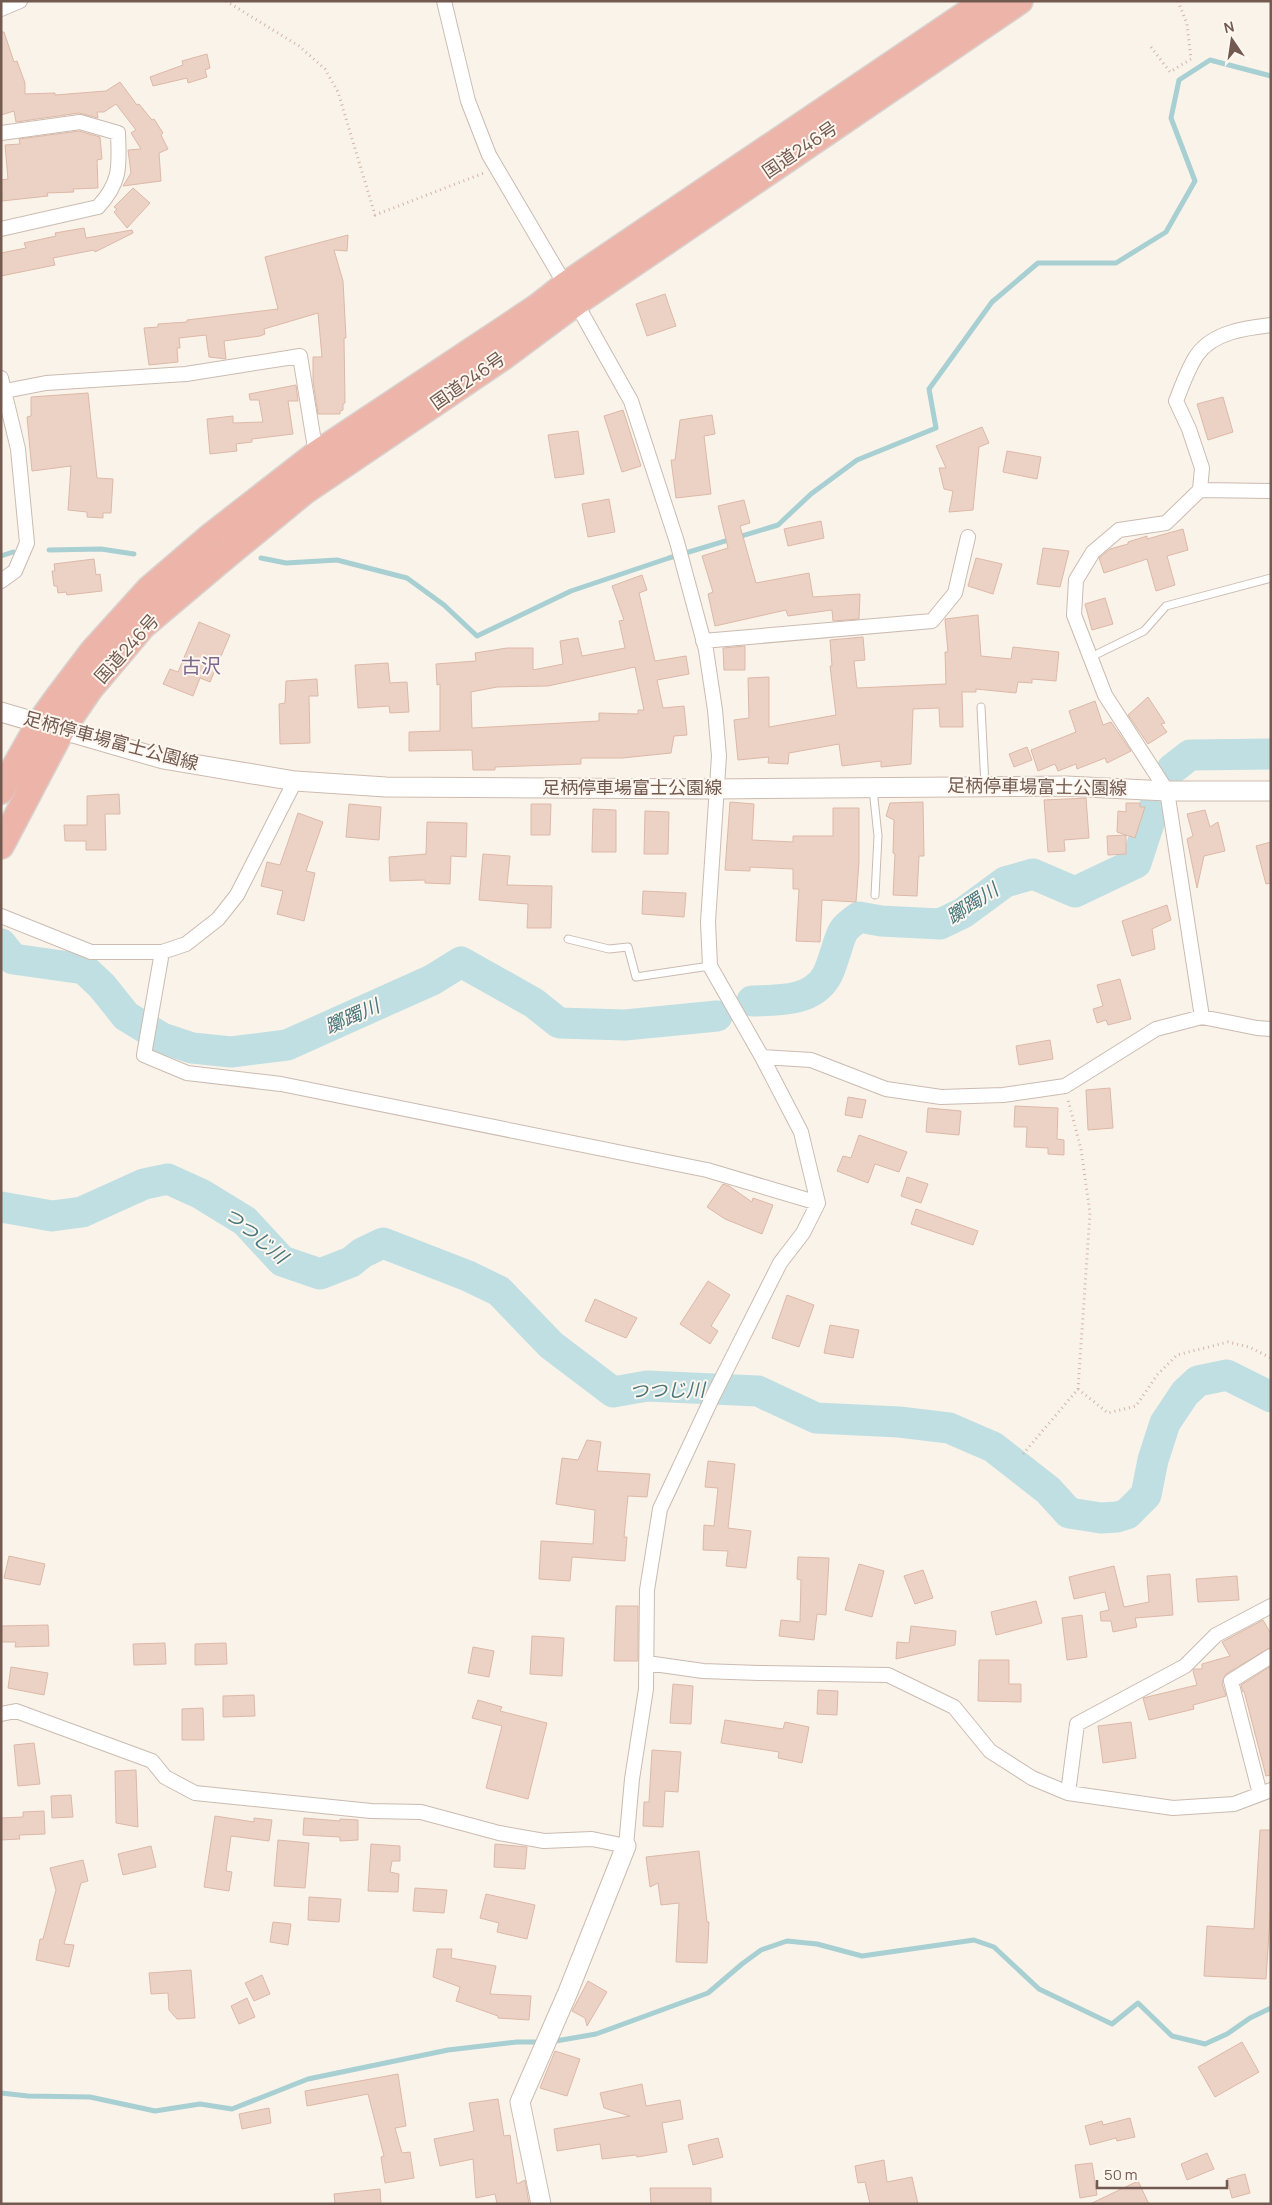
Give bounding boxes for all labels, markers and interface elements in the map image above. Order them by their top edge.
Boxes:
north arrow [1207,15,1257,65]
text: N [1222,16,1236,37]
street label: 国道246号 [757,115,842,183]
street label: 国道246号 [425,346,509,415]
street label: 国道246号 [89,608,164,688]
district label: 古沢 [181,652,221,679]
street label: 足柄停車場富士公園線 [21,705,201,775]
street label: 足柄停車場富士公園線 [947,772,1127,800]
street label: 足柄停車場富士公園線 [542,775,722,799]
water label: 躑躅川 [941,875,1005,929]
water label: 躑躅川 [321,992,385,1039]
water label: つつじ川 [219,1201,295,1271]
water label: つつじ川 [629,1376,707,1404]
scale bar [1097,2158,1227,2190]
text: 50 m [1104,2164,1138,2185]

